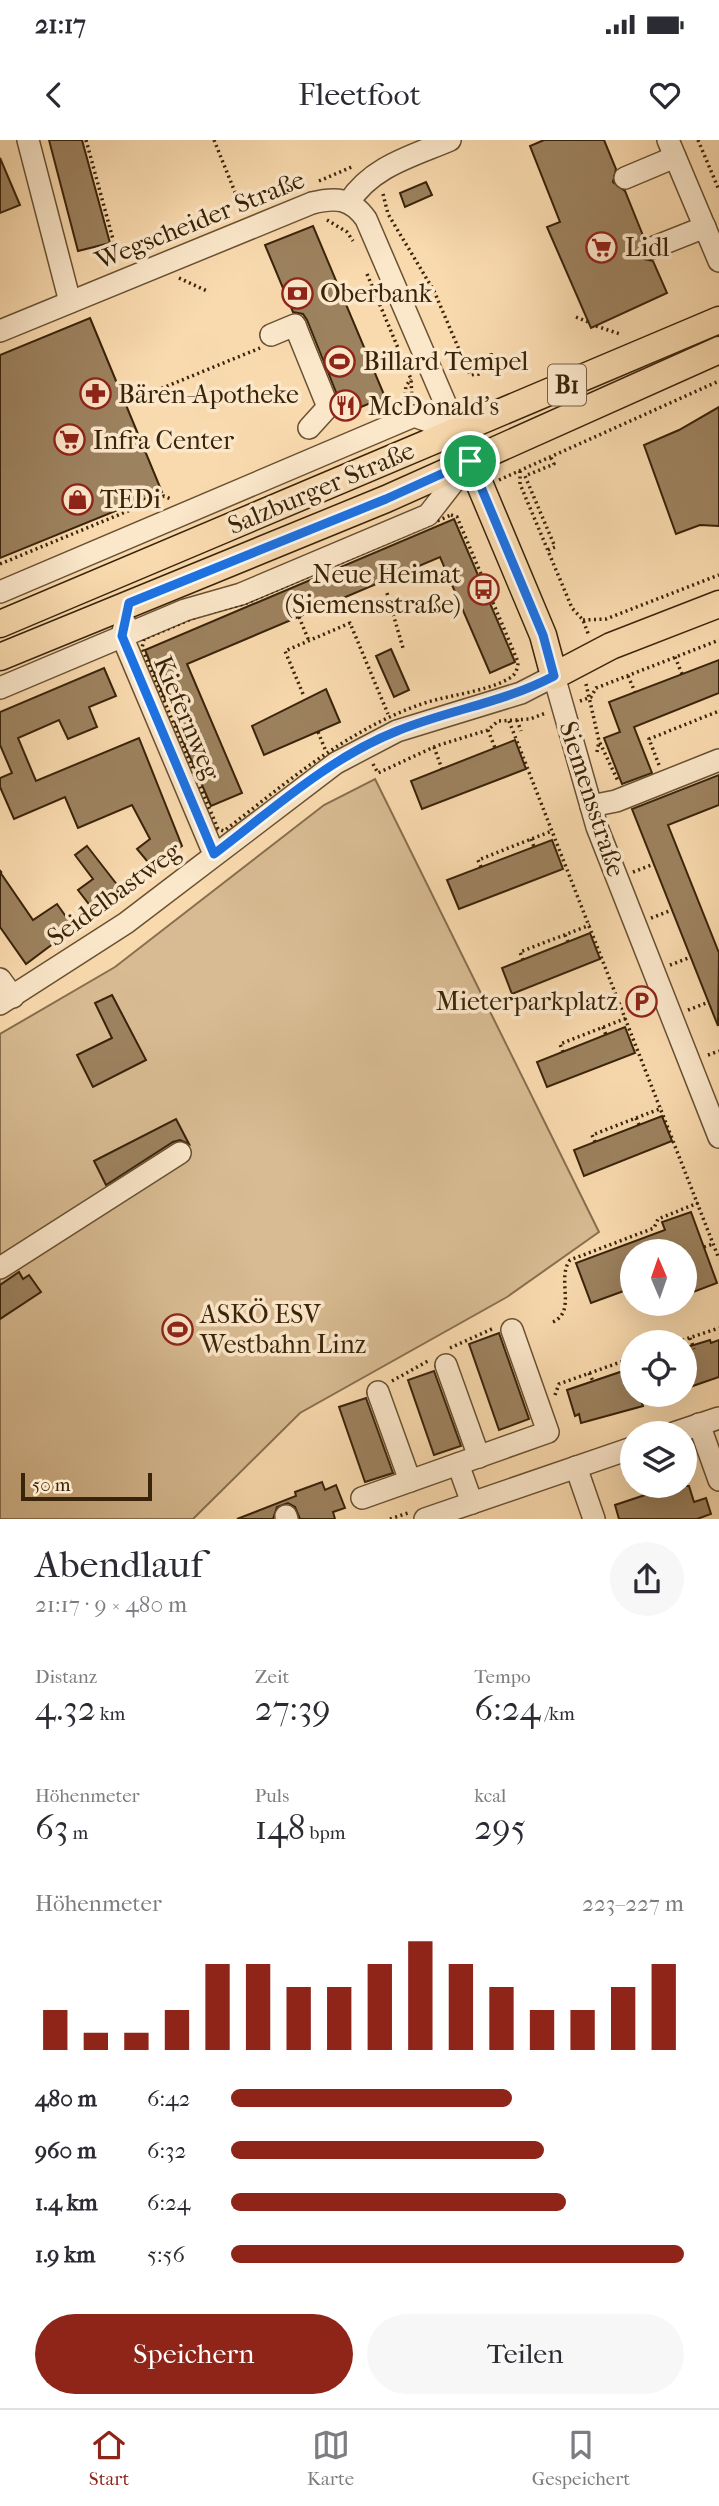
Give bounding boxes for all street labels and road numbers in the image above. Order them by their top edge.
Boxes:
street label: Wegscheider Straße [90,164,309,276]
road number: B1 [548,364,586,406]
street label: Salzburger Straße [223,435,419,541]
street label: Kiefernweg [147,651,227,786]
street label: Siemensstraße [552,717,632,881]
street label: Seidelbastweg [41,834,188,953]

